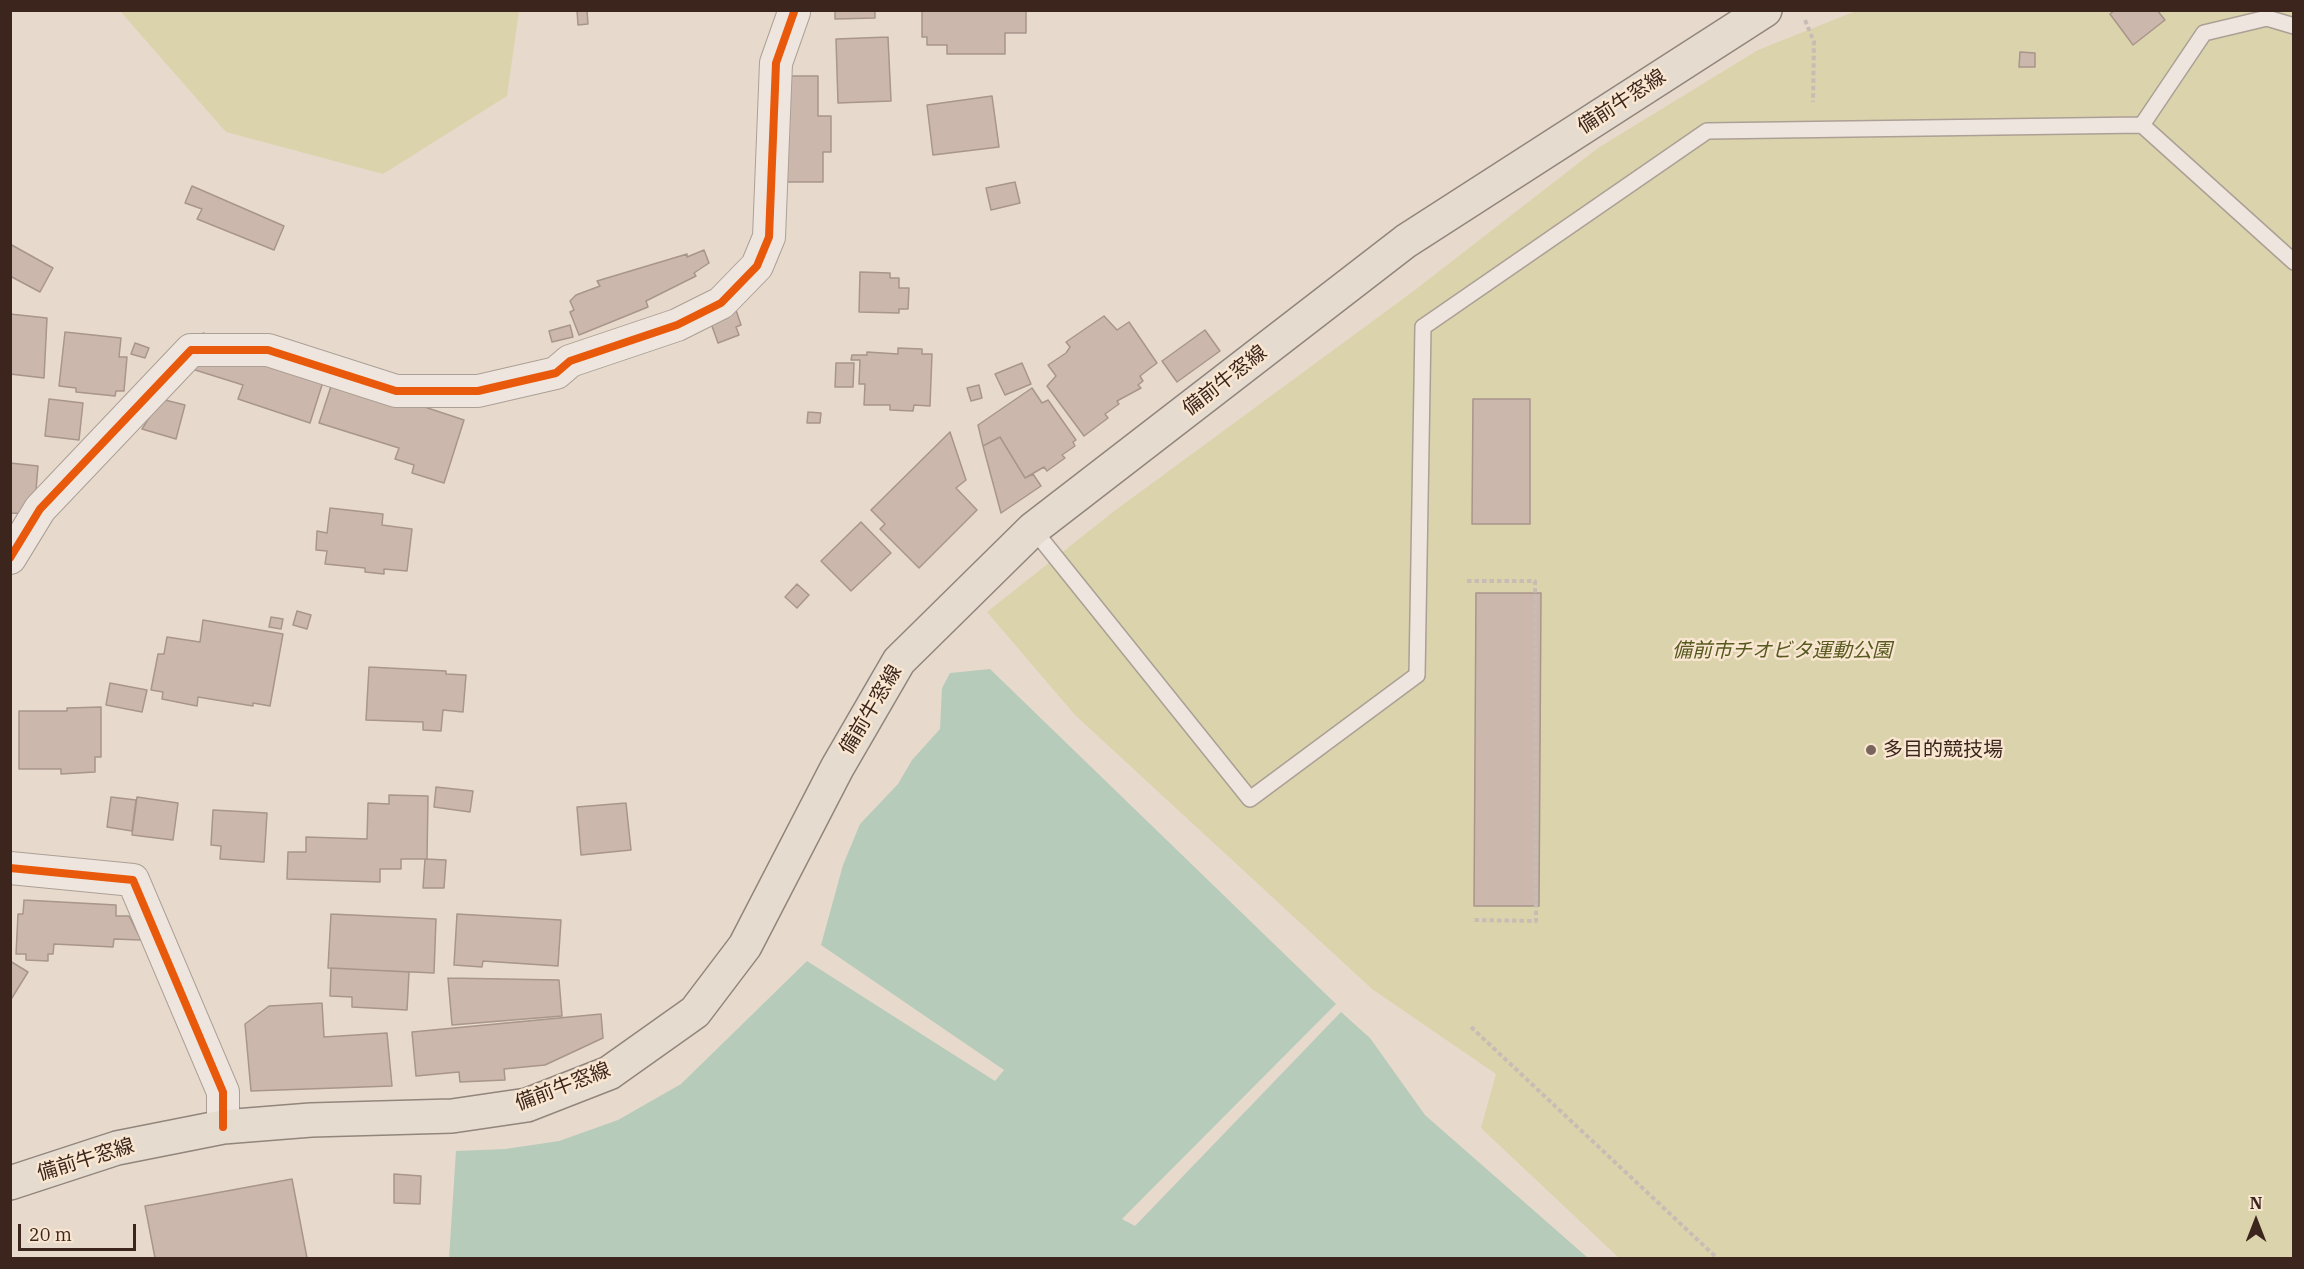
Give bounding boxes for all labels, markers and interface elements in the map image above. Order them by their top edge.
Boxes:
street label: 備前牛窓線 [1574,65,1670,139]
street label: 備前牛窓線 [1178,341,1272,421]
park label: 備前市チオビタ運動公園 [1672,639,1892,663]
street label: 備前牛窓線 [835,661,907,759]
place label: 多目的競技場 [1883,738,2003,762]
marker: 多目的競技場 [1864,743,1878,757]
street label: 備前牛窓線 [512,1058,614,1116]
street label: 備前牛窓線 [35,1134,137,1186]
north arrow [2226,1191,2286,1251]
text: N [2250,1193,2262,1213]
scale bar [21,1212,140,1250]
text: 20 m [29,1223,72,1246]

